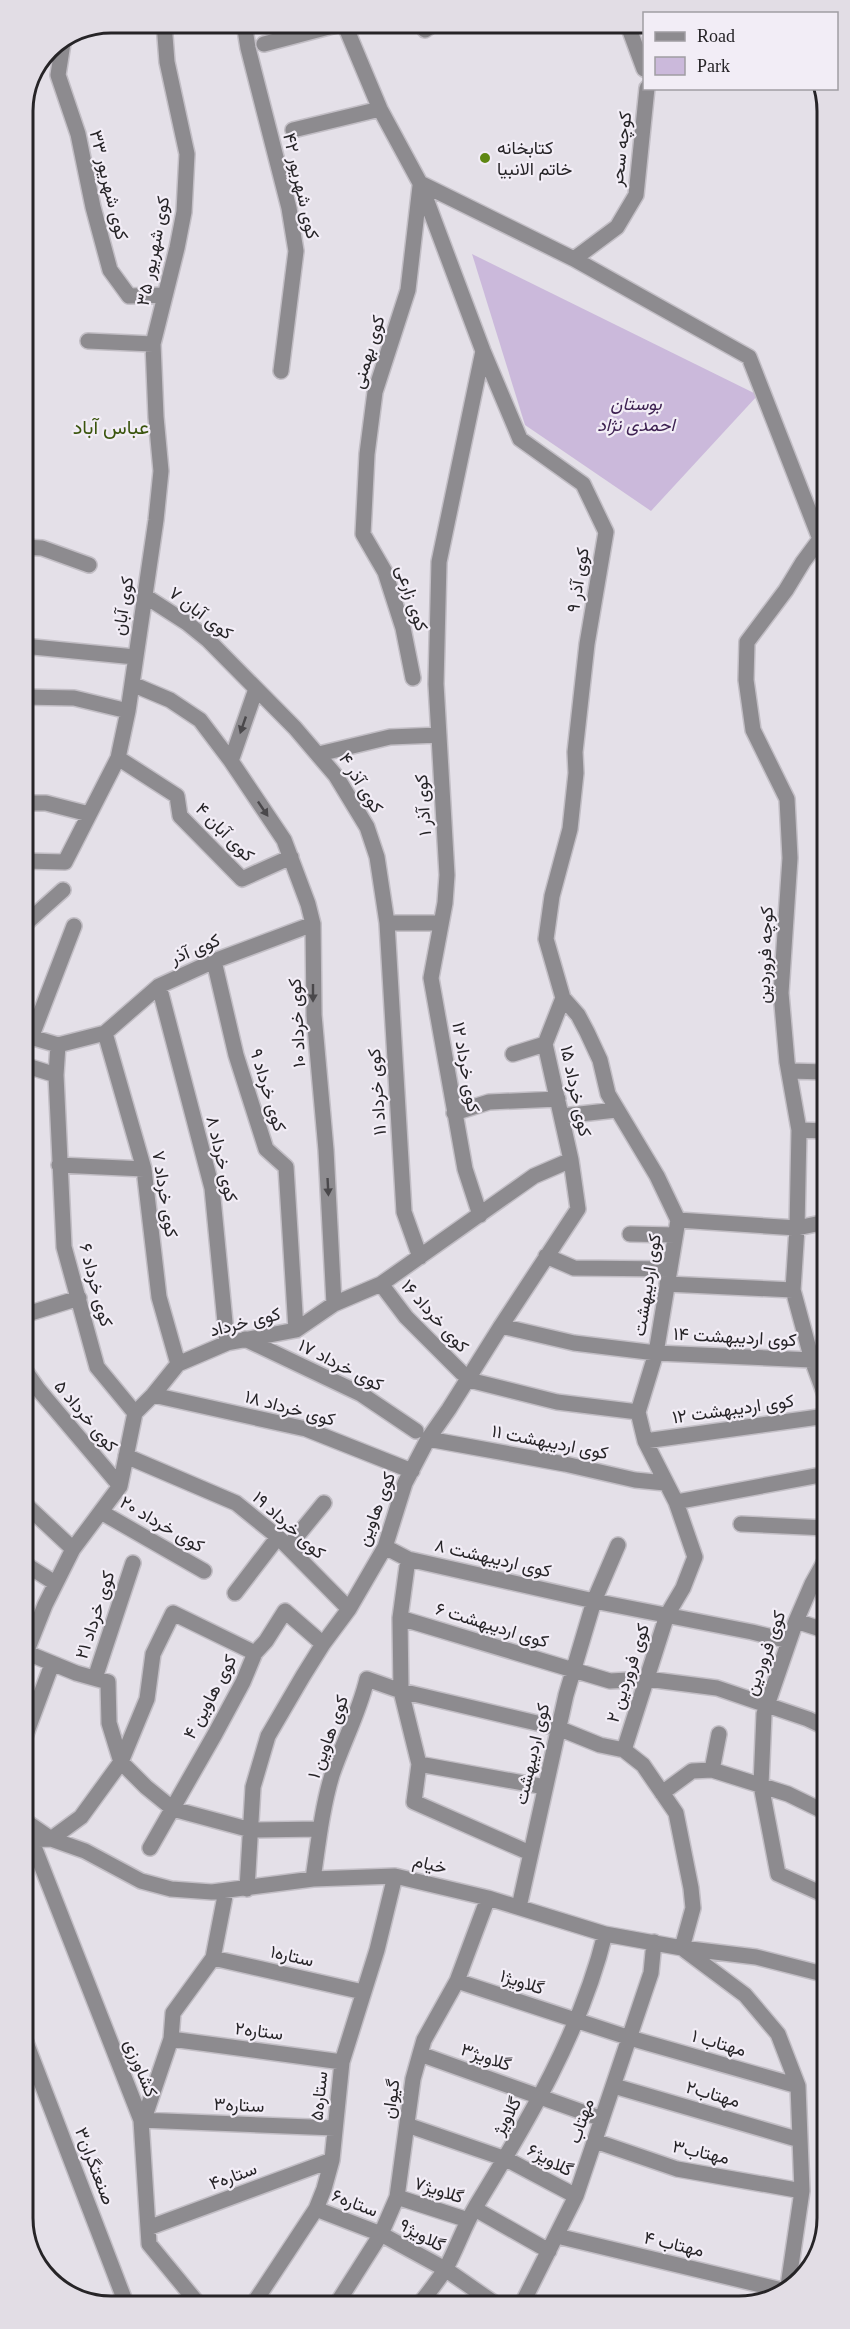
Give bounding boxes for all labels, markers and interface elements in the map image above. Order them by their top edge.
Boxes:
legend [643,12,838,90]
text: Road [697,26,735,46]
text: Park [697,56,730,76]
street label: کوچه سحر [606,110,638,189]
street label: کوی شهریور ۳۳ [85,128,132,242]
street label: کوی شهریور ۴۲ [278,131,323,241]
place label: کتابخانه خاتم الانبیا [497,138,572,181]
marker: کتابخانه خاتم الانبیا [478,151,492,165]
street label: کوی شهریور ۳۵ [133,195,174,308]
street label: کوی بهمنی [347,313,390,391]
park label: بوستان احمدی نژاد [597,394,677,436]
district label: عباس آباد [73,416,149,439]
street label: کوی آذر ۹ [563,546,594,614]
street label: کوی زارعی [391,563,432,634]
street label: کوی آبان [108,575,139,637]
street label: کوی آبان ۷ [165,583,237,644]
one-way arrow [238,716,248,734]
street label: کوی آذر ۴ [334,749,387,817]
street label: کوی آذر ۱ [411,773,436,837]
street label: کوی آبان ۴ [191,799,258,866]
one-way arrow [257,801,269,817]
street label: کوچه فروردین [753,906,779,1004]
street label: کوی آذر [166,930,223,970]
street label: کوی خرداد ۱۰ [285,978,310,1068]
one-way arrow [309,983,318,1002]
street label: کوی خرداد ۱۲ [447,1020,484,1114]
street label: کوی خرداد ۱۵ [556,1044,595,1139]
street label: کوی خرداد ۹ [245,1046,290,1134]
street label: کوی خرداد ۱۱ [364,1048,391,1136]
street label: کوی خرداد ۸ [201,1114,242,1204]
street label: کوی خرداد ۷ [147,1149,182,1239]
one-way arrow [323,1178,332,1197]
street label: کوی اردیبهشت [629,1232,666,1338]
street label: کوی خرداد ۶ [74,1241,117,1329]
street label: کوی خرداد ۱۶ [396,1276,473,1357]
street label: کوی خرداد [208,1304,283,1341]
street label: کوی اردیبهشت ۱۴ [673,1324,797,1351]
street label: کوی خرداد ۱۷ [295,1335,387,1396]
street label: کوی خرداد ۵ [50,1376,122,1457]
street label: کوی خرداد ۱۸ [242,1386,337,1431]
street label: کوی اردیبهشت ۱۲ [671,1391,795,1428]
street label: کوی اردیبهشت ۱۱ [490,1421,610,1464]
street label: کوی هاوین [353,1469,400,1549]
street label: کوی خرداد ۱۹ [248,1487,329,1563]
street label: کوی خرداد ۲۰ [116,1492,208,1557]
street label: کوی اردیبهشت ۸ [433,1535,553,1582]
street label: کوی خرداد ۲۱ [71,1568,120,1662]
street label: کوی اردیبهشت ۶ [433,1598,551,1653]
street label: کوی فروردین [740,1608,791,1698]
street label: کوی فروردین ۲ [603,1621,654,1725]
street label: کوی هاوین ۴ [179,1652,241,1743]
street label: کوی هاوین ۱ [304,1693,353,1782]
street label: کوی اردیبهشت [511,1701,554,1807]
street label: خیام [411,1850,449,1880]
street label: ستاره۱ [268,1941,316,1972]
street label: گلاویژ۱ [497,1966,547,1999]
street label: ستاره۲ [234,2018,284,2045]
street label: مهتاب ۱ [689,2026,748,2061]
street label: کشاورزی [119,2036,162,2100]
street label: گلاویژ۳ [458,2039,514,2076]
street label: ستاره۵ [306,2070,333,2122]
street label: مهتاب۲ [683,2077,742,2112]
street label: گیوان [378,2078,405,2120]
street label: ستاره۳ [213,2094,265,2117]
street label: گلاویژ [488,2094,526,2140]
street label: مهتاب [564,2096,599,2146]
street label: صنعتگران۳ [70,2124,119,2208]
street label: مهتاب۳ [670,2136,731,2169]
street label: گلاویژ۶ [523,2140,576,2181]
street label: ستاره۴ [206,2158,260,2195]
street label: گلاویژ۷ [412,2173,466,2208]
street label: ستاره۶ [329,2185,381,2222]
street label: گلاویژ۹ [395,2214,448,2256]
street label: مهتاب ۴ [642,2227,706,2262]

